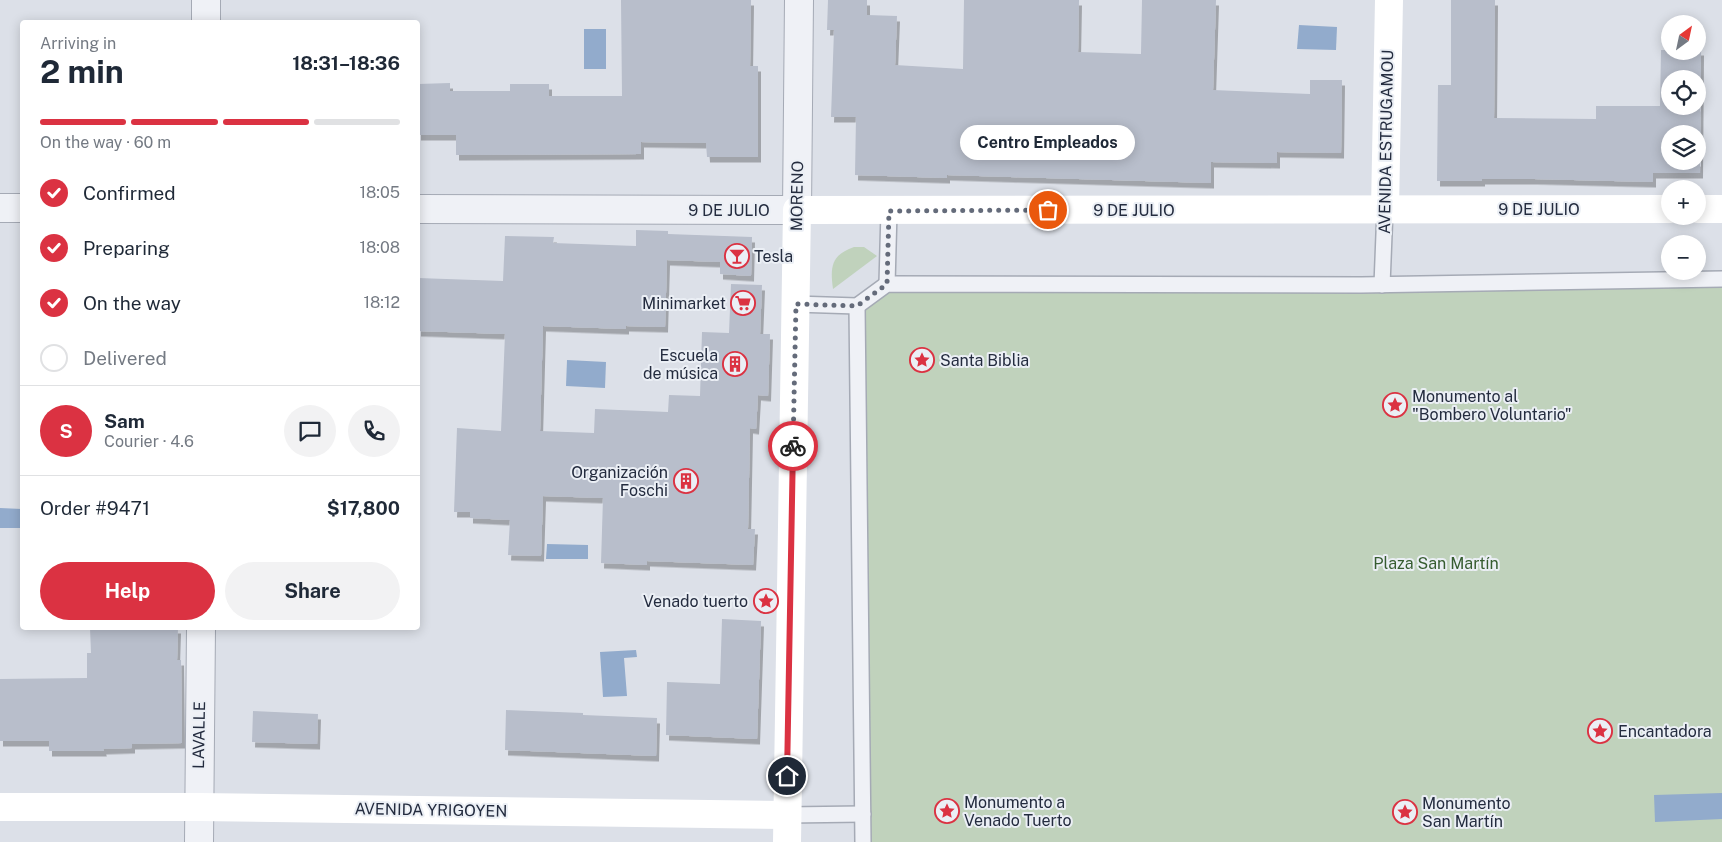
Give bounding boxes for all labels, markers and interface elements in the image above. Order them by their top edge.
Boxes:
north arrow [1661,15,1706,60]
map controls [1661,15,1706,280]
text: Arriving in [40,34,116,53]
street label: AVENIDA ESTRUGAMOU [1375,50,1397,234]
text: 18:31–18:36 [292,52,400,74]
text: 2 min [40,53,124,90]
button: locate [1661,70,1706,115]
callout: Centro Empleados [960,125,1136,160]
button: layers [1661,125,1706,170]
text: On the way · 60 m [40,133,171,152]
text: Centro Empleados [977,133,1118,152]
street label: MORENO [787,161,807,231]
icon: check [40,179,68,207]
button: + [1661,180,1706,225]
text: Confirmed [83,182,176,204]
text: 18:05 [359,183,400,202]
pin [1027,189,1069,231]
icon: bag [1034,196,1062,224]
street label: 9 DE JULIO [1498,200,1580,219]
street label: 9 DE JULIO [688,201,770,220]
street label: 9 DE JULIO [1093,201,1175,220]
icon: check [40,234,68,262]
button: − [1661,235,1706,280]
text: Preparing [83,237,170,259]
text: 18:08 [359,238,400,257]
bar icon: Tesla [724,243,750,269]
place label: Tesla [754,247,793,266]
icon: check [40,289,68,317]
supermarket icon: Minimarket [730,290,756,316]
text: On the way [83,292,181,314]
text: 18:12 [363,293,400,312]
place label: Minimarket [642,294,726,313]
place label: Escuela de música [643,346,718,383]
text: Delivered [83,347,167,369]
place icon: Santa Biblia [909,347,935,373]
building icon: Escuela de música [722,351,748,377]
place label: Santa Biblia [940,351,1029,370]
place label: Monumento al "Bombero Voluntario" [1412,387,1572,424]
place icon: Monumento al "Bombero Voluntario" [1382,392,1408,418]
button: chat [284,405,336,457]
button: phone [348,405,400,457]
text: Sam [104,410,145,432]
text: S [59,420,73,442]
courier [768,421,818,471]
text: Courier · 4.6 [104,432,194,451]
icon: bike [779,432,807,460]
place label: Organización Foschi [571,463,668,500]
building icon: Organización Foschi [673,468,699,494]
text: Order #9471 [40,497,150,519]
text: $17,800 [327,497,400,519]
park label: Plaza San Martín [1373,554,1499,573]
button: Help [40,562,215,620]
button: Share [225,562,400,620]
place icon: Venado tuerto [753,588,779,614]
place label: Venado tuerto [643,592,748,611]
street label: LAVALLE [189,701,209,769]
place icon: Encantadora [1587,718,1613,744]
place label: Encantadora [1618,722,1712,741]
pin [766,755,808,797]
icon: home [773,762,801,790]
place label: Monumento a Venado Tuerto [964,793,1072,830]
place label: Monumento San Martín [1422,794,1511,831]
place icon: Monumento a Venado Tuerto [934,798,960,824]
street label: AVENIDA YRIGOYEN [354,799,508,821]
place icon: Monumento San Martín [1392,799,1418,825]

